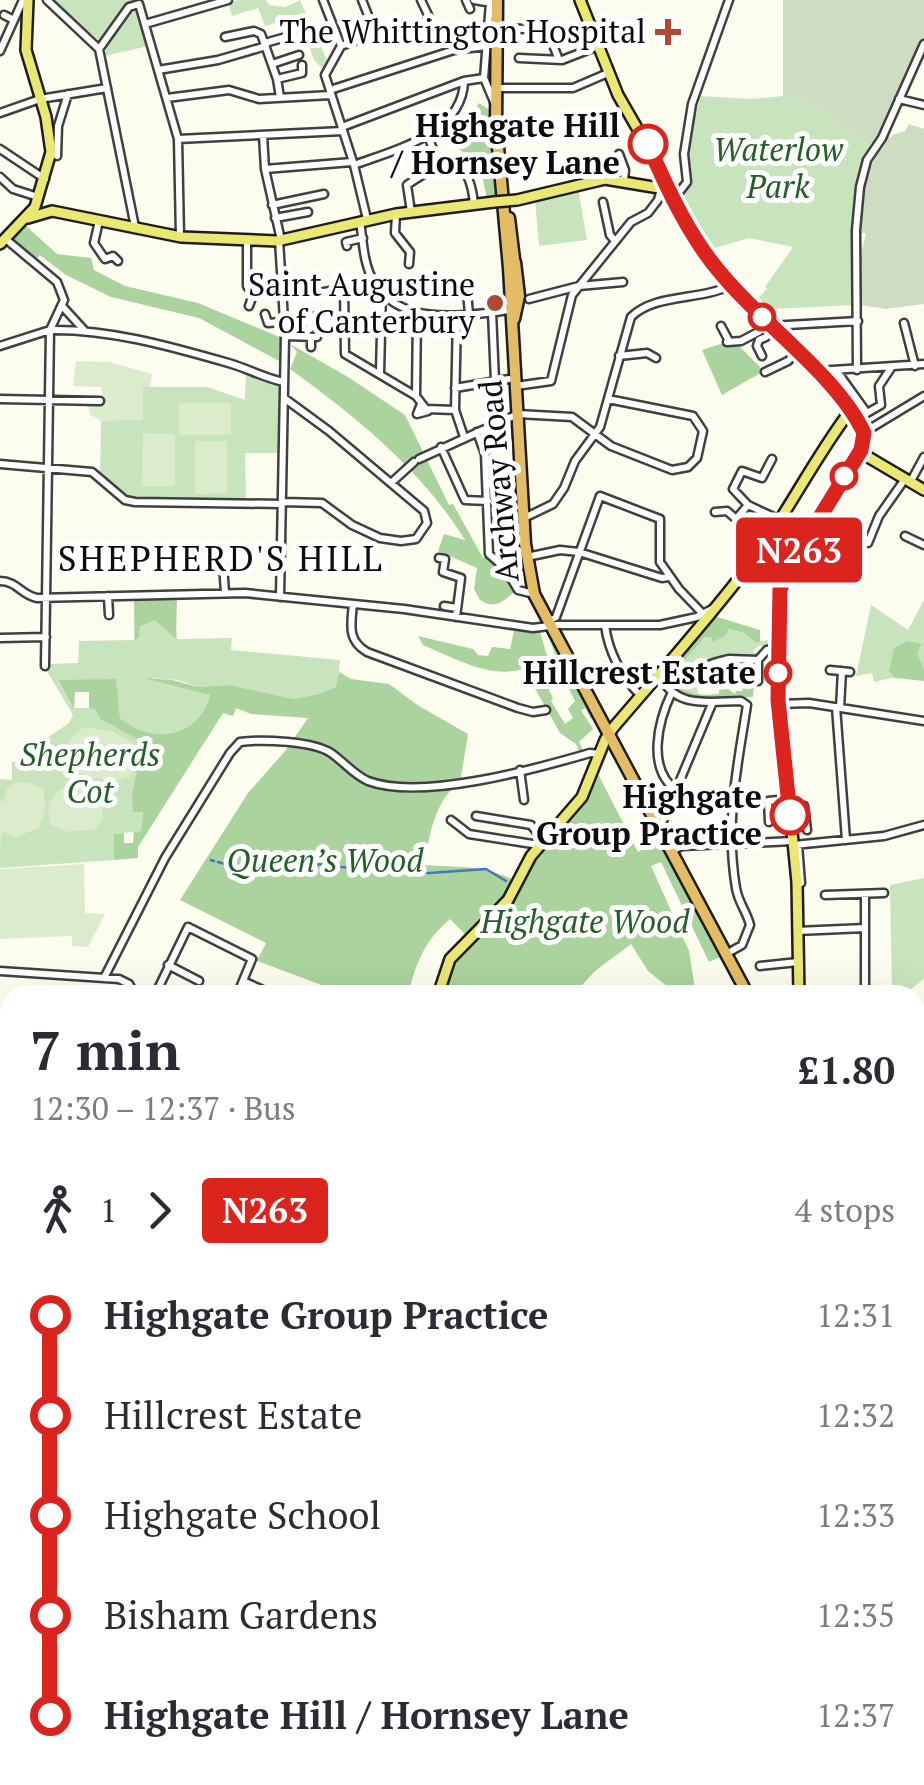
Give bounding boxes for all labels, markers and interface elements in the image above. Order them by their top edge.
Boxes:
place label: The Whittington Hospital [279,10,646,52]
marker: The Whittington Hospital [655,19,681,45]
place label: Highgate Hill / Hornsey Lane [389,104,620,183]
marker: Highgate Hill / Hornsey Lane [629,125,667,163]
park label: Waterlow Park [713,128,844,207]
place label: Saint Augustine of Canterbury [248,263,476,342]
marker: Saint Augustine of Canterbury [484,292,506,314]
unlabelled marker [749,304,775,330]
street label: Archway Road [468,378,528,584]
unlabelled marker [831,463,857,489]
line badge: N263 [729,518,869,582]
text: N263 [756,527,842,573]
district label: SHEPHERD'S HILL [58,535,384,581]
place label: Hillcrest Estate [523,651,756,693]
marker: Hillcrest Estate [765,660,791,686]
park label: Shepherds Cot [20,733,160,812]
place label: Highgate Group Practice [536,775,762,854]
marker: Highgate Group Practice [771,796,809,834]
park label: Queen’s Wood [227,839,424,881]
park label: Highgate Wood [480,900,690,942]
text: 7 min [30,1013,180,1086]
text: £1.80 [798,1045,895,1095]
text: 12:30 – 12:37 · Bus [30,1087,296,1129]
icon: walk [30,1183,85,1238]
icon: forward [132,1183,187,1238]
text: N263 [222,1187,308,1233]
text: 1 [100,1189,117,1231]
text: 4 stops [795,1189,895,1231]
text: Highgate Group Practice [104,1290,549,1340]
text: 12:31 [816,1294,895,1336]
text: Hillcrest Estate [104,1390,362,1440]
text: 12:32 [816,1394,895,1436]
text: Highgate School [104,1490,381,1540]
text: 12:33 [816,1494,895,1536]
text: Bisham Gardens [104,1590,378,1640]
text: 12:35 [816,1594,895,1636]
text: Highgate Hill / Hornsey Lane [104,1690,629,1740]
text: 12:37 [816,1694,895,1736]

